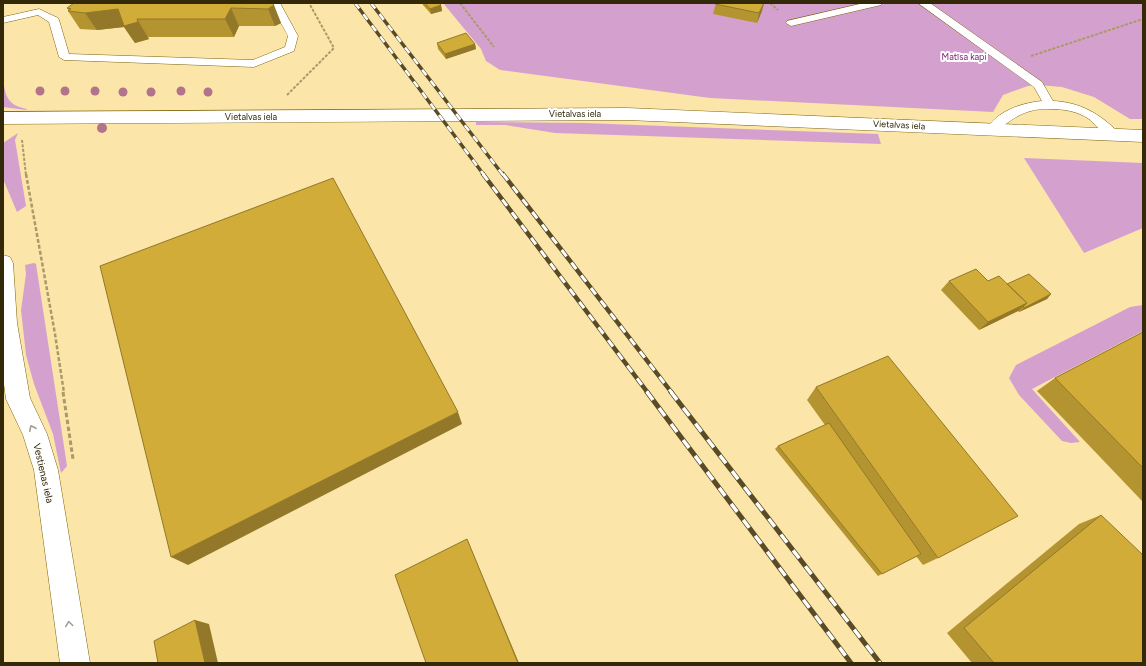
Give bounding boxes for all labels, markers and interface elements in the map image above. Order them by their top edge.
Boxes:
park label: Matīsa kapi [942,51,986,62]
street label: Vietalvas iela [549,108,602,119]
street label: Vietalvas iela [225,111,278,122]
street label: Vietalvas iela [873,118,926,131]
one-way arrow [29,425,37,433]
street label: Vestienas iela [30,442,57,504]
one-way arrow [65,621,74,627]

